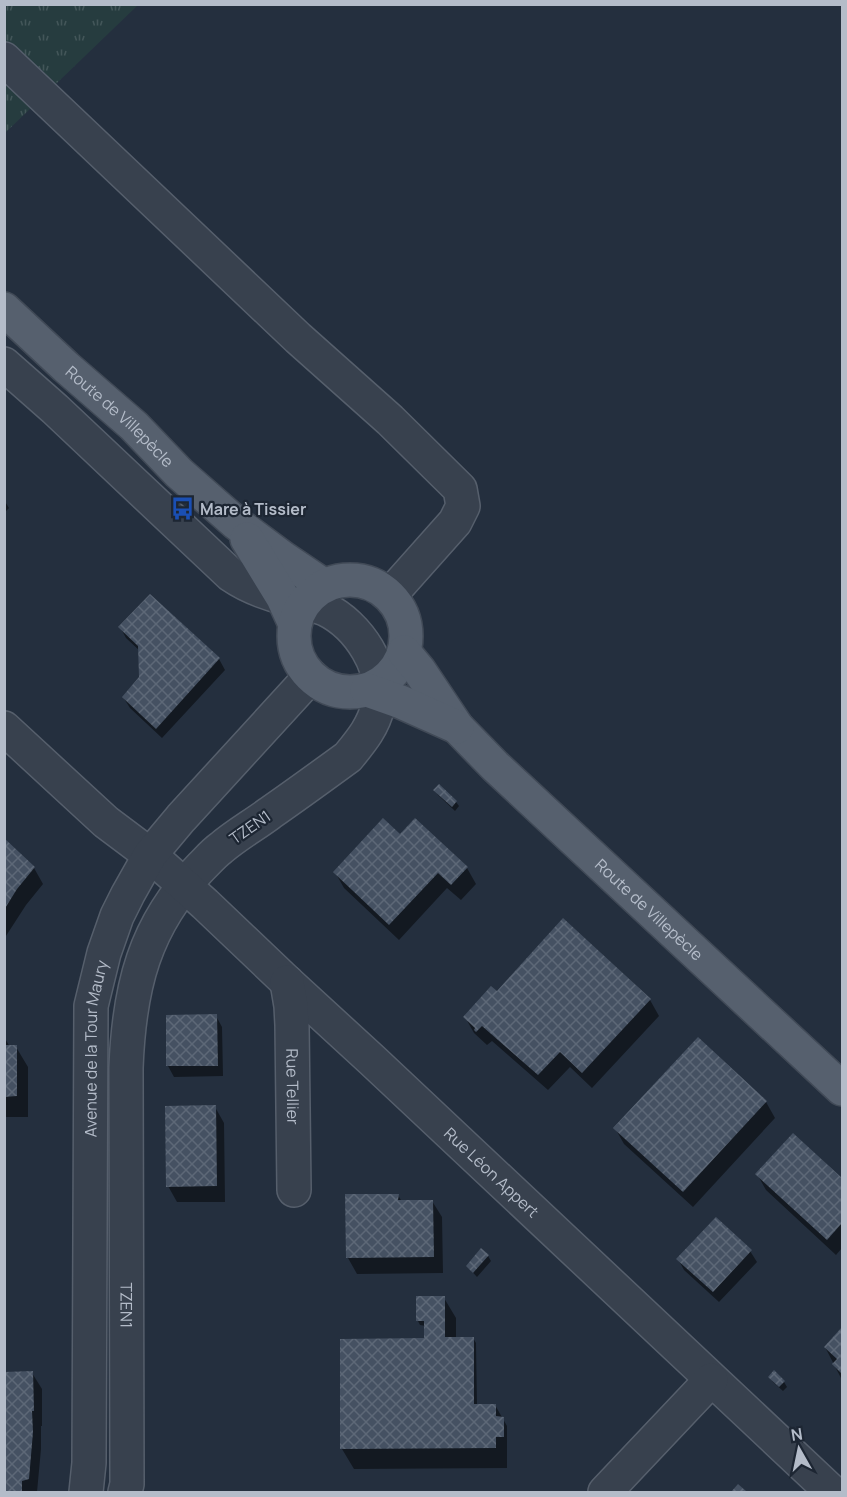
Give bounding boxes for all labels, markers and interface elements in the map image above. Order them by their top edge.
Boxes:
street label: Route de Villepècle [61,361,179,472]
bus stop icon: Mare à Tissier [169,496,195,522]
place label: Mare à Tissier [200,498,306,520]
street label: TZEN1 [225,805,275,849]
street label: Route de Villepècle [590,854,708,965]
street label: Avenue de la Tour Maury [79,957,113,1137]
street label: Rue Tellier [281,1048,304,1125]
street label: Rue Léon Appert [439,1122,544,1222]
street label: TZEN1 [116,1282,138,1328]
north arrow [769,1419,829,1479]
text: N [789,1422,804,1446]

